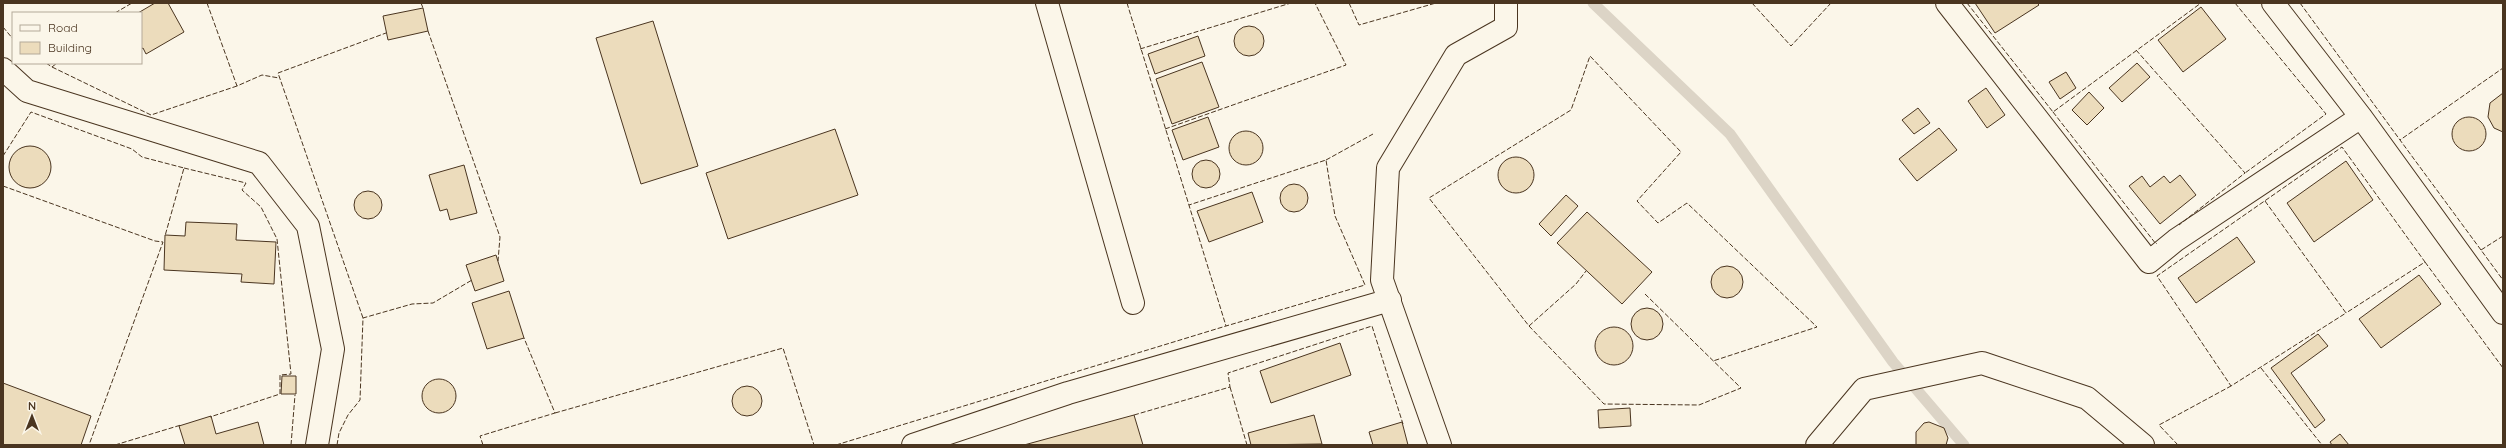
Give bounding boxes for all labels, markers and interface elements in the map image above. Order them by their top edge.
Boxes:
legend [12,12,142,64]
text: Road [48,20,78,35]
text: Building [48,40,92,55]
north arrow [12,396,52,436]
text: N [28,399,36,413]

